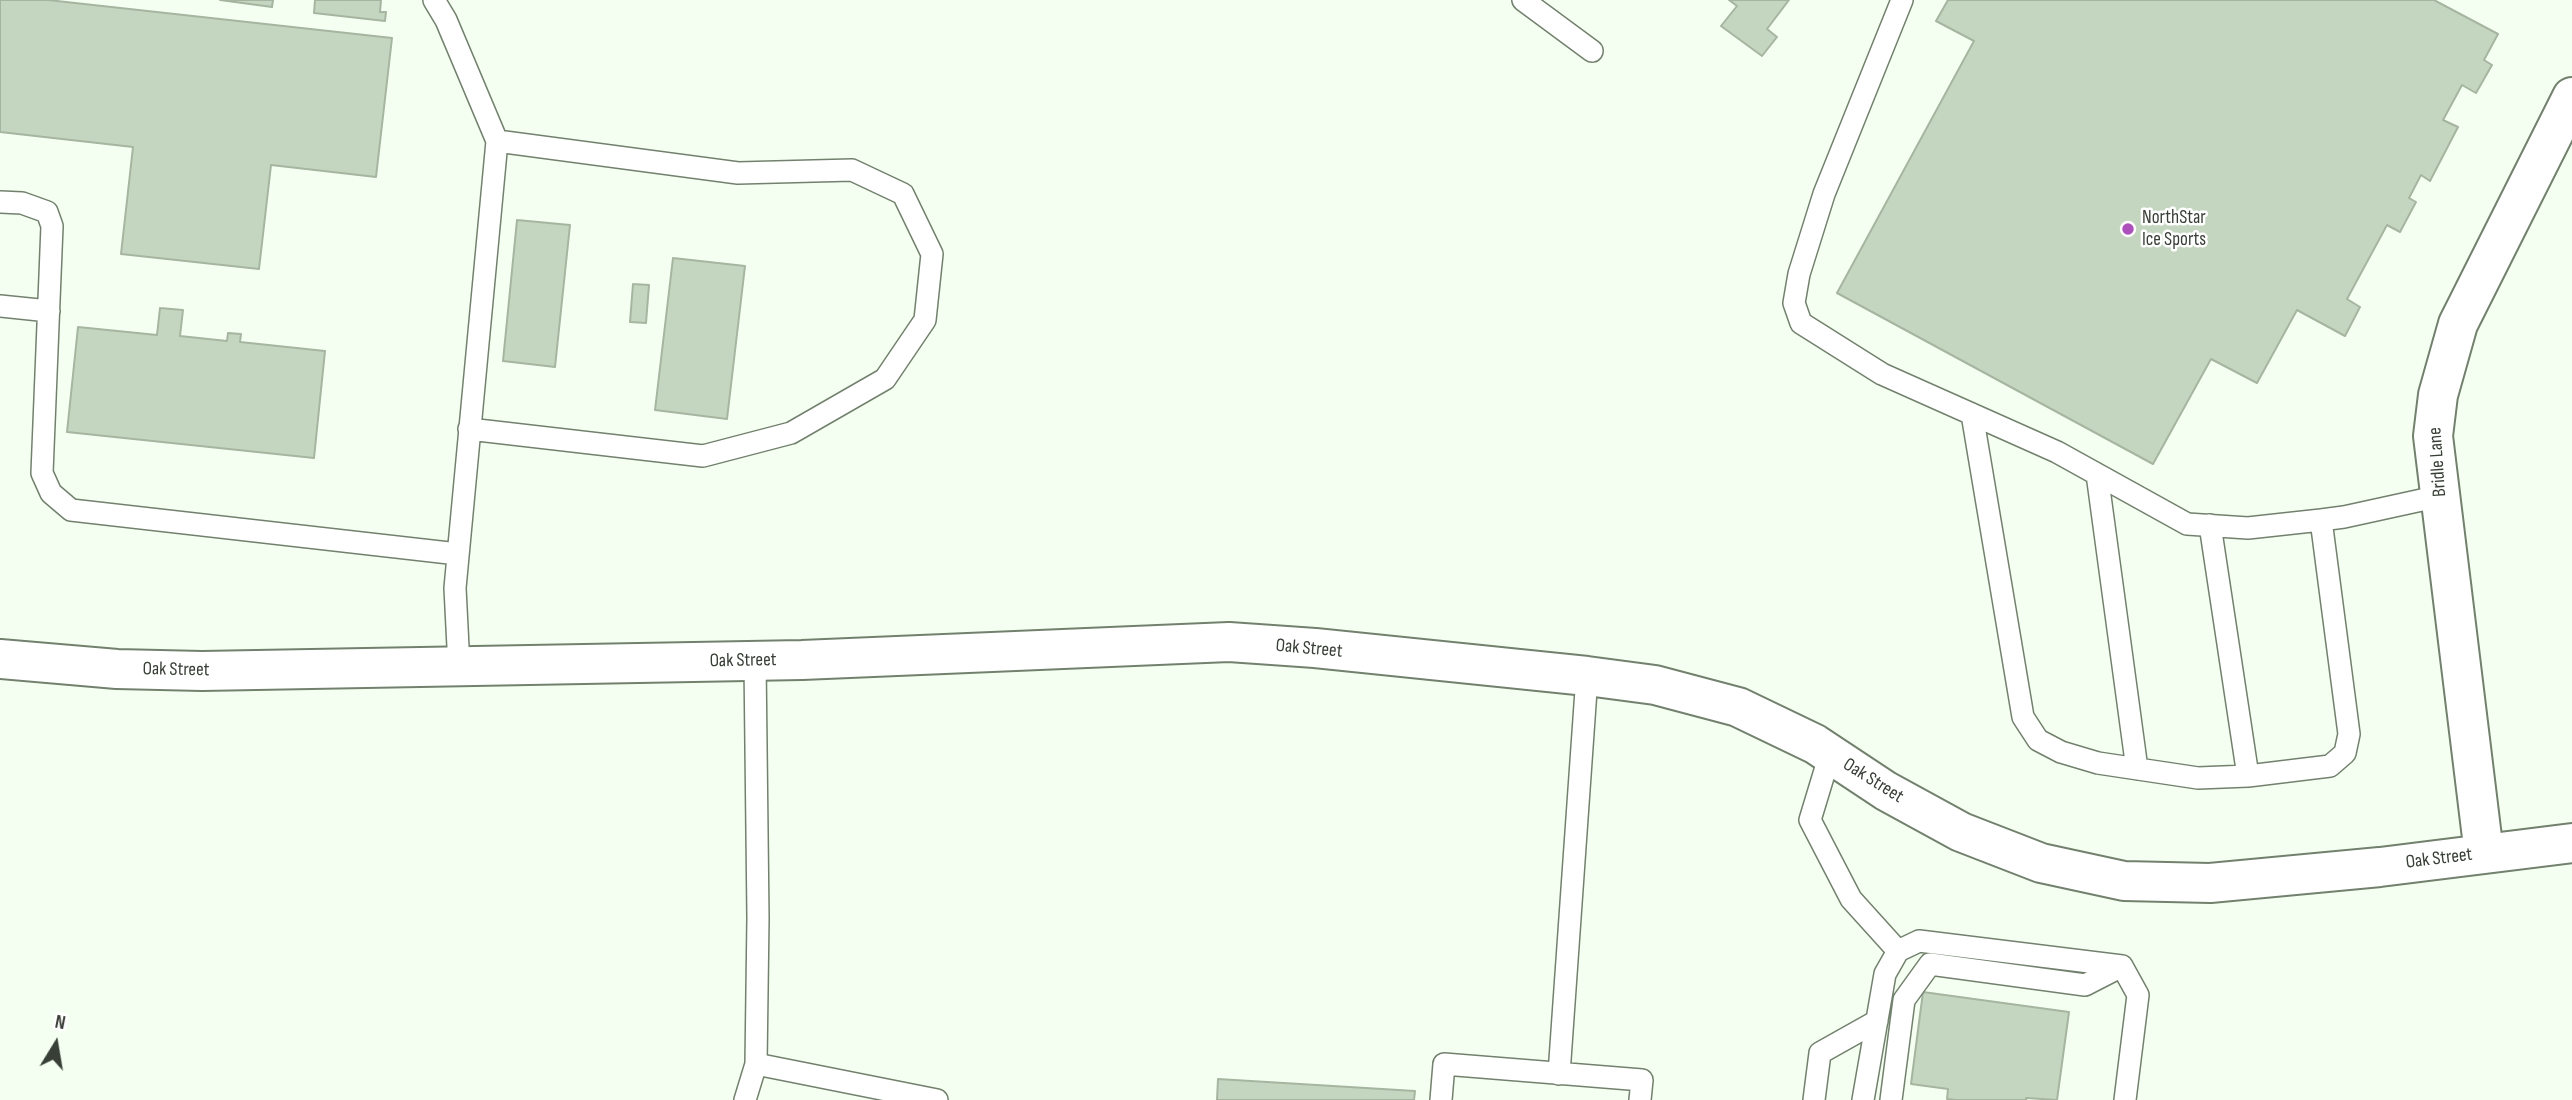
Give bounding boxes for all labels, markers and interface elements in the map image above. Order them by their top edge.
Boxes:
place label: NorthStar Ice Sports [2142,207,2206,251]
marker: NorthStar Ice Sports [2120,221,2136,237]
street label: Bridle Lane [2424,426,2452,498]
street label: Oak Street [1275,635,1343,663]
street label: Oak Street [709,649,777,673]
street label: Oak Street [142,658,210,682]
street label: Oak Street [1839,754,1907,808]
street label: Oak Street [2404,844,2474,874]
north arrow [21,1009,91,1079]
text: N [53,1011,67,1035]

